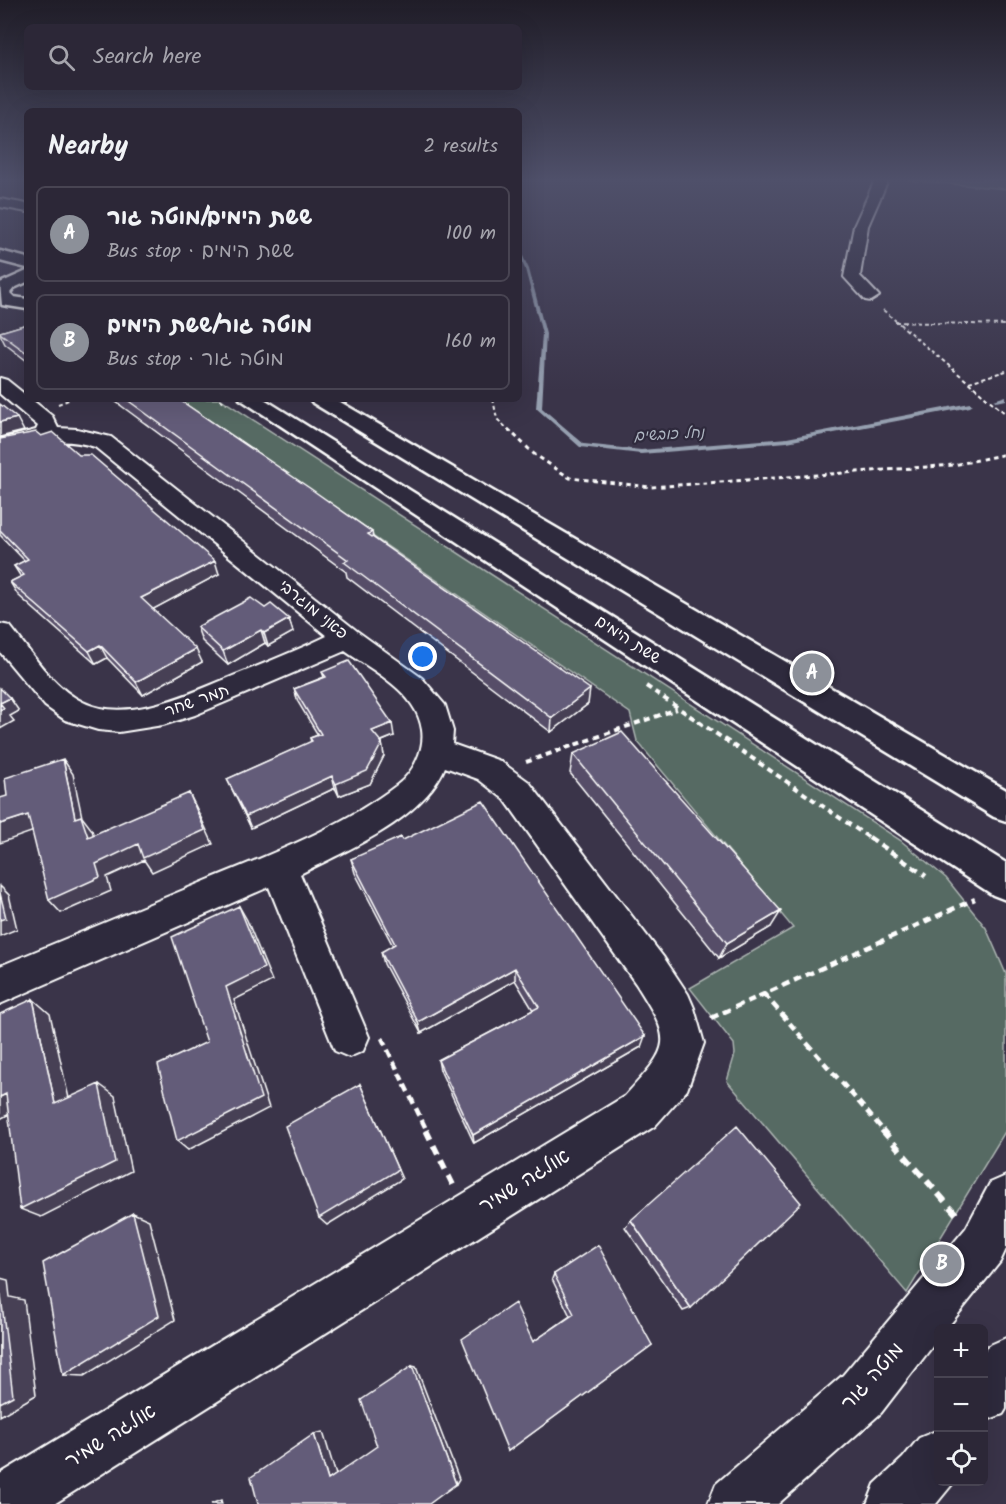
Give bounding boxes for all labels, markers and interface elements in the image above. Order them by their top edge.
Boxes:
search box [24,24,522,90]
text: Search here [93,40,201,75]
icon: search [45,41,78,74]
text: Nearby [48,126,128,168]
text: 2 results [423,131,498,163]
text: ששת הימים/מוטה גור [107,201,312,236]
text: A [63,218,76,250]
text: 100 m [446,218,496,250]
text: Bus stop · ששת הימים [107,236,294,268]
text: מוטה גור/ששת הימים [107,309,312,344]
text: B [63,326,76,358]
text: 160 m [445,326,496,358]
text: Bus stop · מוטה גור [107,344,284,376]
water label: נחל כובשים [633,421,706,449]
street label: פאני מוגרבי [273,574,353,646]
street label: ששת הימים [590,609,666,671]
your location [408,642,437,671]
pin: A [792,650,832,696]
street label: תמר שחר [161,678,233,724]
street label: אולגה שמיר [473,1141,577,1223]
pin: B [922,1242,962,1286]
map controls [934,1324,988,1486]
button: + [934,1324,988,1378]
street label: מוטה גור [834,1336,912,1418]
button: − [934,1378,988,1432]
street label: אולגה שמיר [59,1396,163,1478]
button: locate [934,1432,988,1486]

